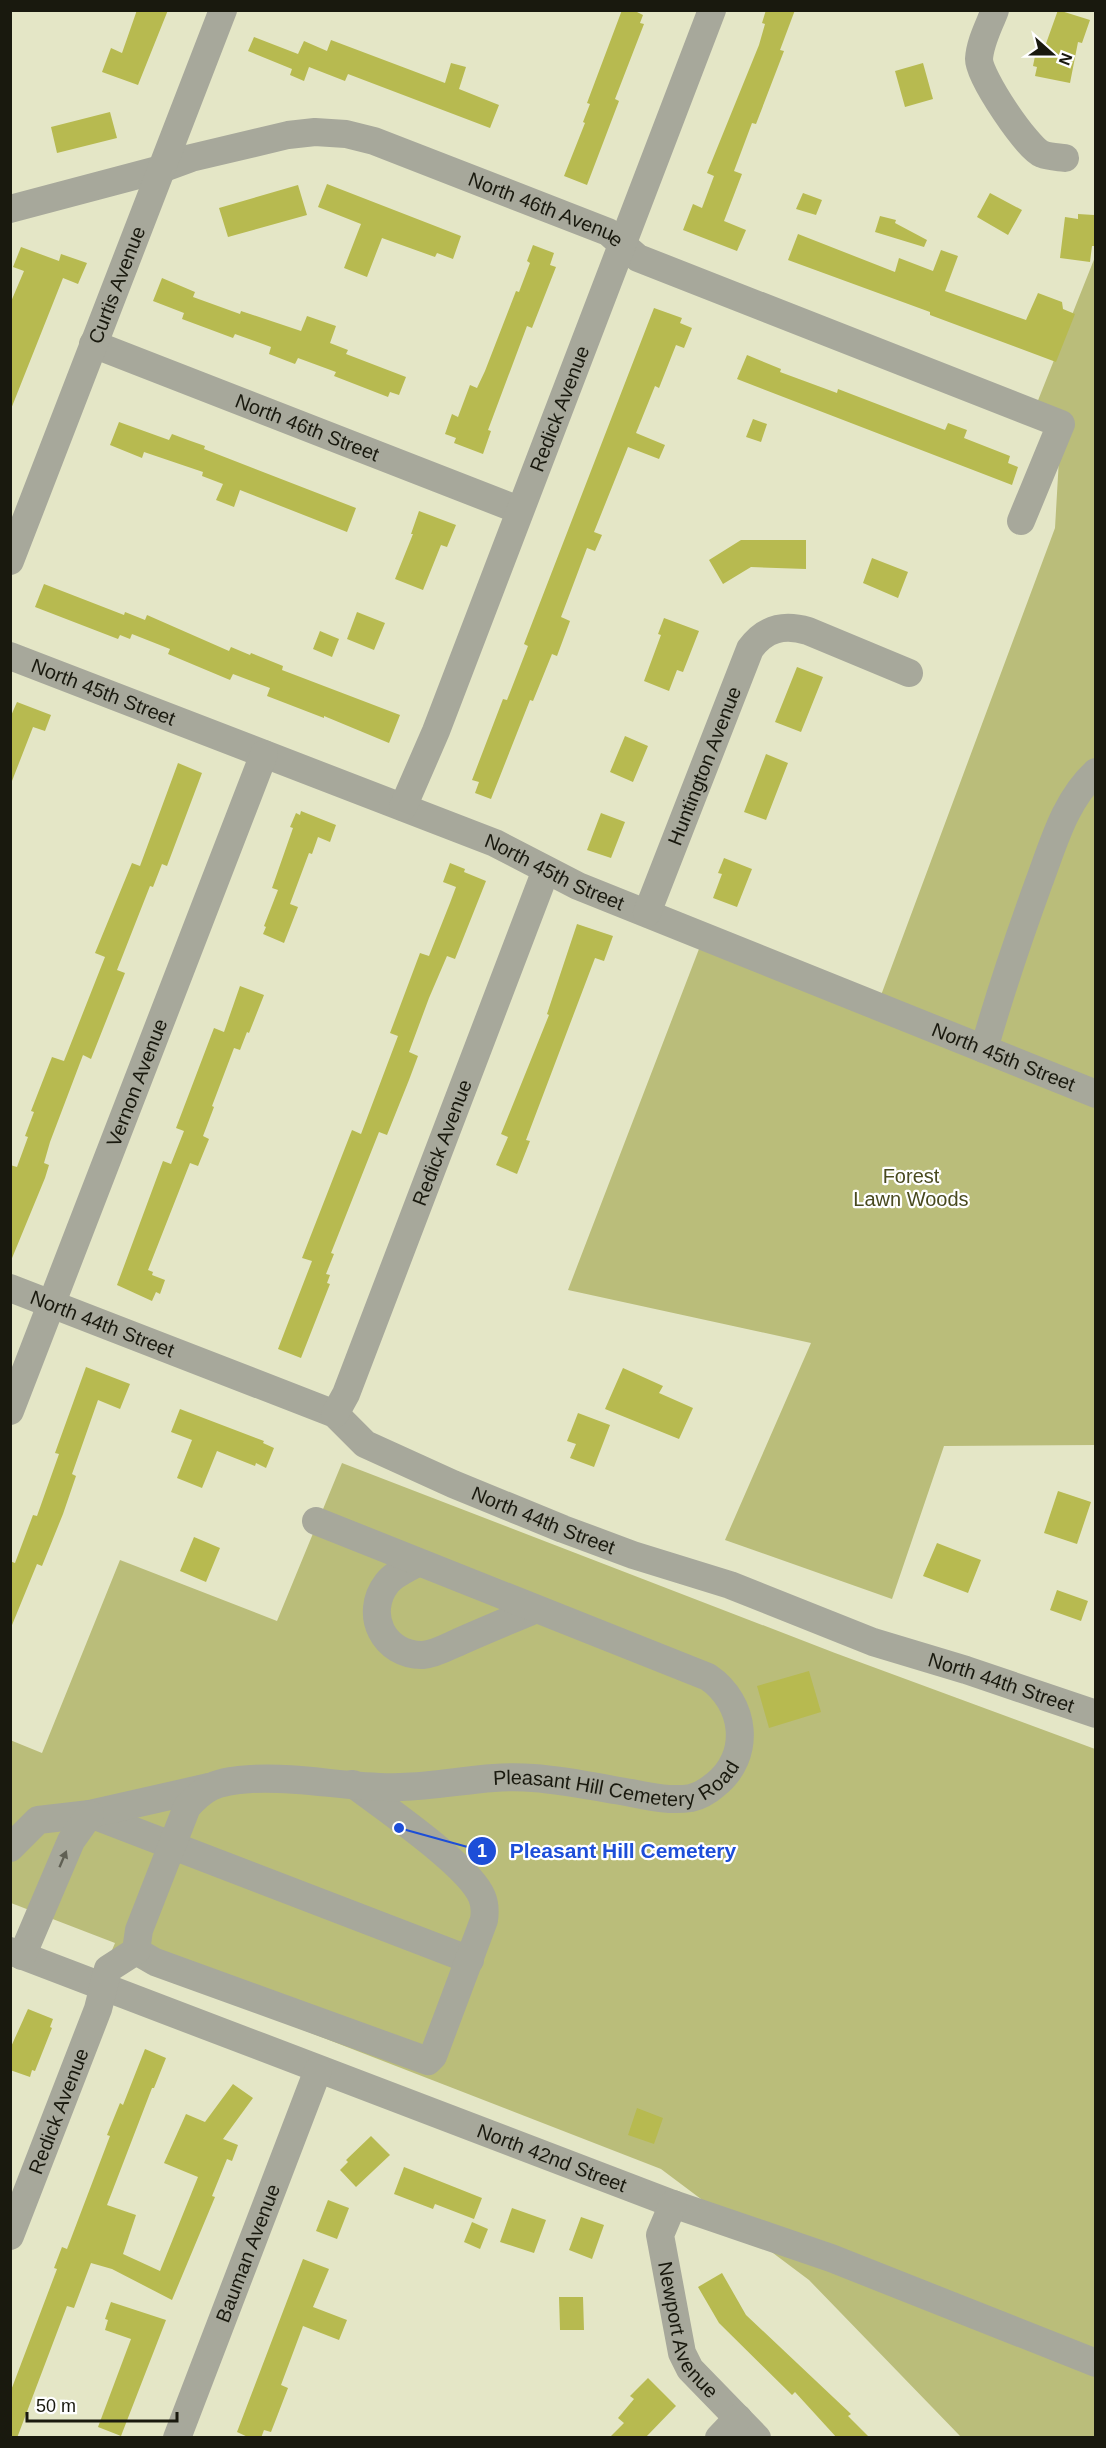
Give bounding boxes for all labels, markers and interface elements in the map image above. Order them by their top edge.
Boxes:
north arrow [1022,24,1082,84]
text: N [1056,51,1076,68]
street label: North 46th Avenue [465,168,628,251]
street label: Curtis Avenue [84,223,149,347]
street label: Redick Avenue [525,343,593,475]
street label: North 46th Street [232,390,383,466]
street label: North 45th Street [28,654,179,730]
street label: Huntington Avenue [664,683,745,848]
street label: North 45th Street [482,829,628,915]
street label: Vernon Avenue [102,1016,172,1150]
street label: North 45th Street [929,1018,1079,1096]
street label: Redick Avenue [408,1076,476,1209]
park label: Forest Lawn Woods [853,1165,969,1210]
street label: North 44th Street [27,1286,178,1362]
street label: North 44th Street [468,1482,619,1559]
street label: North 44th Street [926,1648,1077,1717]
street label: Pleasant Hill Cemetery Road [492,1757,743,1810]
callout: Pleasant Hill Cemetery [467,1831,748,1870]
text: Pleasant Hill Cemetery [510,1839,737,1862]
text: 1 [477,1841,487,1861]
one-way arrow [59,1850,68,1867]
street label: Redick Avenue [24,2045,93,2177]
street label: North 42nd Street [474,2119,630,2196]
street label: Bauman Avenue [211,2181,284,2325]
street label: Newport Avenue [654,2260,723,2402]
scale bar [27,2385,177,2423]
text: 50 m [36,2396,76,2416]

